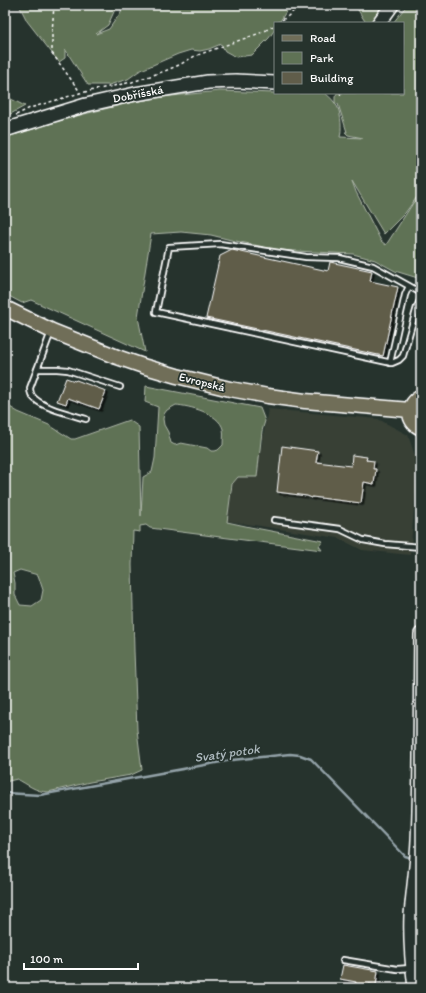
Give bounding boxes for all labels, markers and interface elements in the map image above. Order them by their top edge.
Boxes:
legend [274,22,404,94]
text: Road [310,31,336,45]
text: Park [310,51,334,65]
text: Building [310,71,354,85]
street label: Dobříšská [111,82,165,106]
street label: Evropská [178,370,227,395]
water label: Svatý potok [194,741,262,765]
scale bar [24,945,138,971]
text: 100 m [30,952,63,966]

